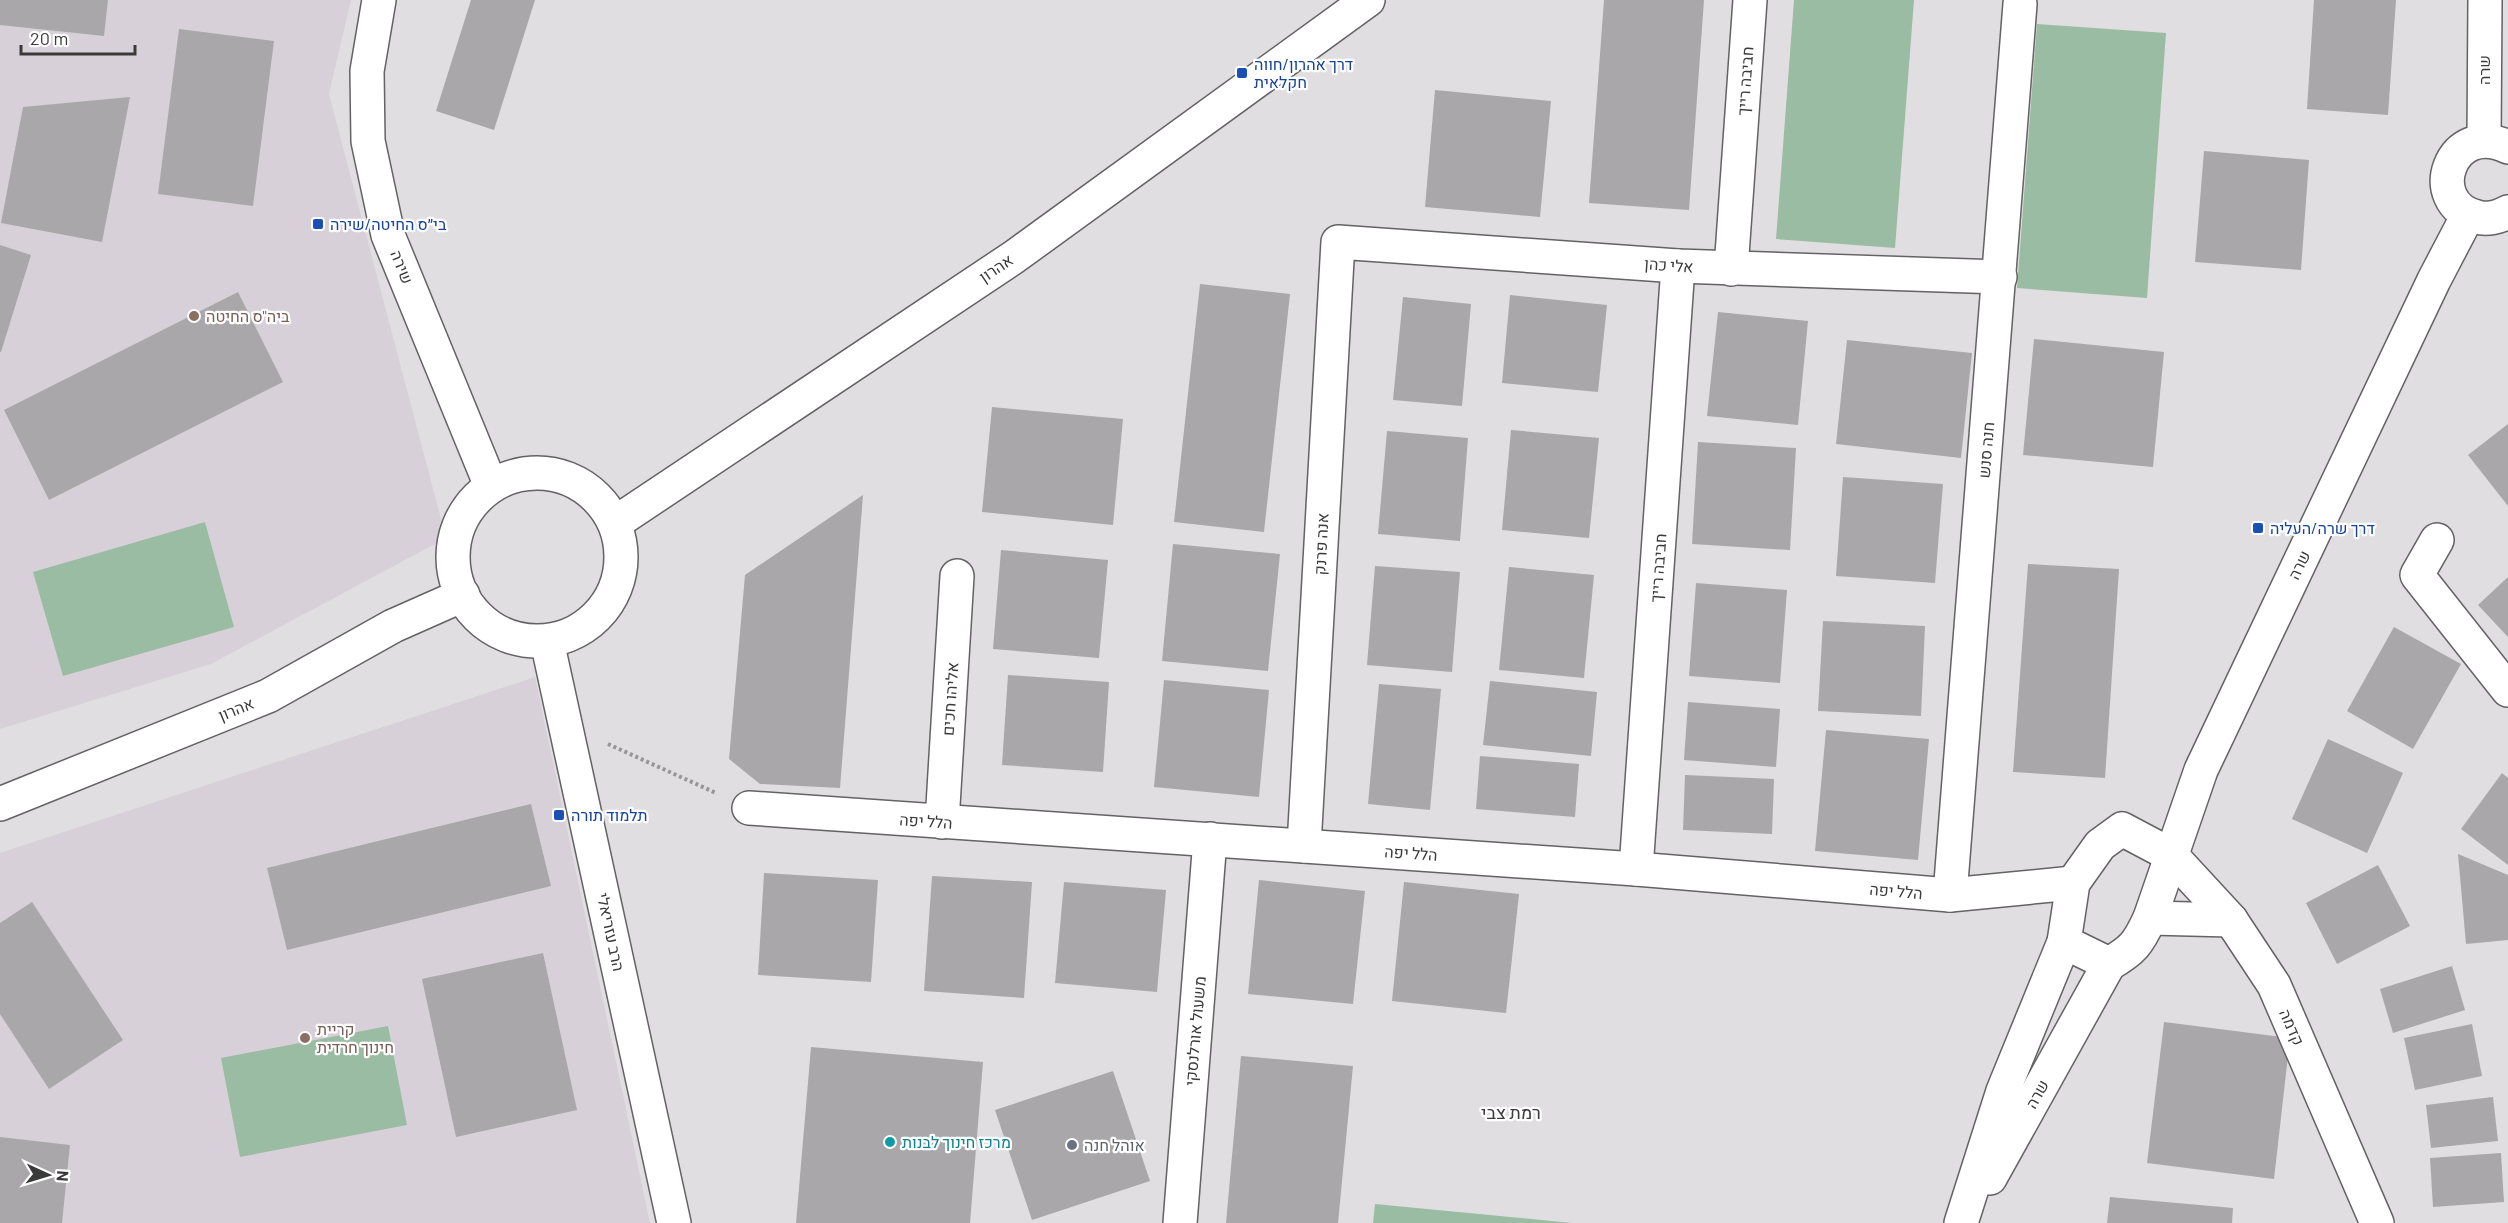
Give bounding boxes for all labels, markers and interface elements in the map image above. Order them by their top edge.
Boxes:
scale bar [21,18,135,56]
text: 20 m [30,27,68,49]
street label: חביבה רייך [1733,46,1756,116]
place label: דרך אהרון/חווה חקלאית [1254,54,1353,91]
street label: שרה [2474,55,2493,85]
marker: דרך אהרון/חווה חקלאית [1235,66,1249,80]
place label: בי״ס החיטה/שירה [330,214,447,233]
marker: בי״ס החיטה/שירה [311,217,325,231]
street label: שירה [387,247,418,287]
street label: אהרון [975,249,1016,286]
street label: אלי כהן [1644,253,1694,276]
place label: ביה"ס החיטה [206,306,290,325]
marker: ביה"ס החיטה [187,309,201,323]
street label: חנה סנש [1974,421,1997,479]
street label: אנה פרנק [1309,512,1332,576]
place label: דרך שרה/העליה [2270,518,2375,537]
marker: דרך שרה/העליה [2251,521,2265,535]
street label: חביבה רייך [1646,533,1669,603]
street label: שרה [2284,547,2313,582]
street label: אליהו חכים [937,661,962,737]
street label: אהרון [215,693,256,724]
place label: תלמוד תורה [571,805,648,824]
marker: תלמוד תורה [552,808,566,822]
street label: הלל יפה [899,809,953,832]
street label: הלל יפה [1384,841,1438,864]
street label: הלל יפה [1869,879,1923,902]
street label: הרב עזריאלי [594,891,629,973]
street label: משעול אורלנסקי [1180,975,1209,1087]
street label: קדמה [2276,1006,2309,1048]
place label: קריית חינוך חרדית [317,1019,394,1056]
marker: קריית חינוך חרדית [298,1031,312,1045]
street label: שרה [2021,1076,2052,1111]
district label: רמת צבי [1481,1101,1541,1123]
place label: מרכז חינוך לבנות [902,1132,1011,1151]
marker: מרכז חינוך לבנות [883,1135,897,1149]
place label: אוהל חנה [1084,1135,1145,1154]
marker: אוהל חנה [1065,1138,1079,1152]
north arrow [18,1145,78,1205]
text: N [54,1170,73,1182]

